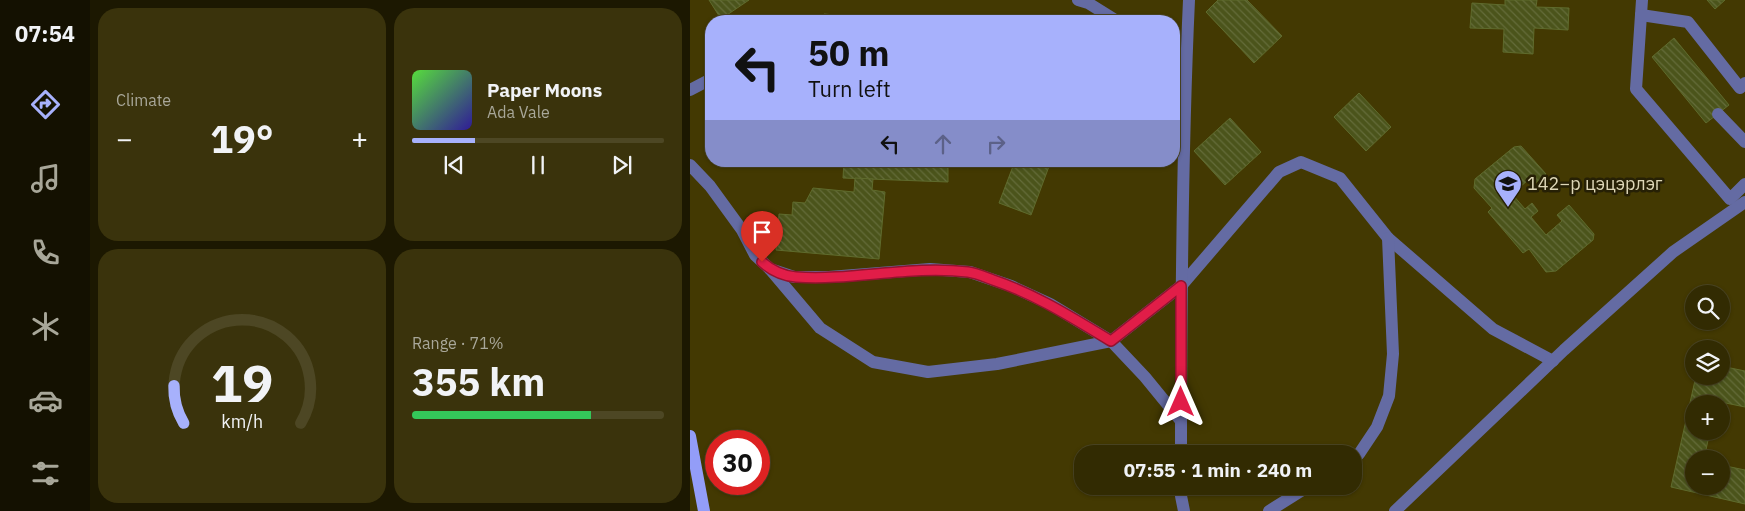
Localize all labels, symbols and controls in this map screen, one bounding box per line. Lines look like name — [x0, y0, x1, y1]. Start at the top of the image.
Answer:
text: 07:54 — [15, 19, 75, 48]
text: 50 m — [808, 30, 890, 76]
icon: left — [725, 35, 790, 100]
text: Turn left — [808, 74, 891, 103]
text: Paper Moons — [487, 78, 602, 102]
icon: directions — [28, 87, 63, 122]
text: Climate — [116, 90, 171, 110]
text: Ada Vale — [487, 102, 550, 122]
text: 19° — [210, 114, 274, 163]
text: − — [116, 120, 133, 157]
text: + — [351, 120, 368, 157]
icon: left — [876, 130, 904, 158]
icon: ahead — [929, 130, 957, 158]
icon: right — [982, 130, 1010, 158]
icon: previous — [440, 151, 468, 179]
icon: pause — [524, 151, 552, 179]
icon: next — [608, 151, 636, 179]
icon: music — [28, 161, 63, 196]
school or university icon: 142−р цэцэрлэг — [1493, 169, 1523, 208]
place label: 142−р цэцэрлэг — [1527, 172, 1663, 195]
pin — [741, 211, 783, 262]
icon: arrive — [748, 218, 776, 246]
icon: phone — [28, 235, 63, 270]
map controls — [1685, 285, 1730, 495]
button: search — [1685, 285, 1730, 330]
icon: climate — [28, 309, 63, 344]
text: Range · 71% — [412, 333, 504, 353]
button: layers — [1685, 340, 1730, 385]
text: 19 — [211, 349, 273, 416]
text: 355 km — [412, 357, 545, 406]
position arrow — [1154, 375, 1206, 427]
icon: car — [28, 383, 63, 418]
button: + — [1685, 395, 1730, 440]
text: km/h — [221, 410, 263, 433]
speed limit sign: 30 — [705, 430, 770, 495]
button: − — [1685, 450, 1730, 495]
icon: filters — [28, 456, 63, 491]
text: 07:55 · 1 min · 240 m — [1124, 458, 1312, 482]

